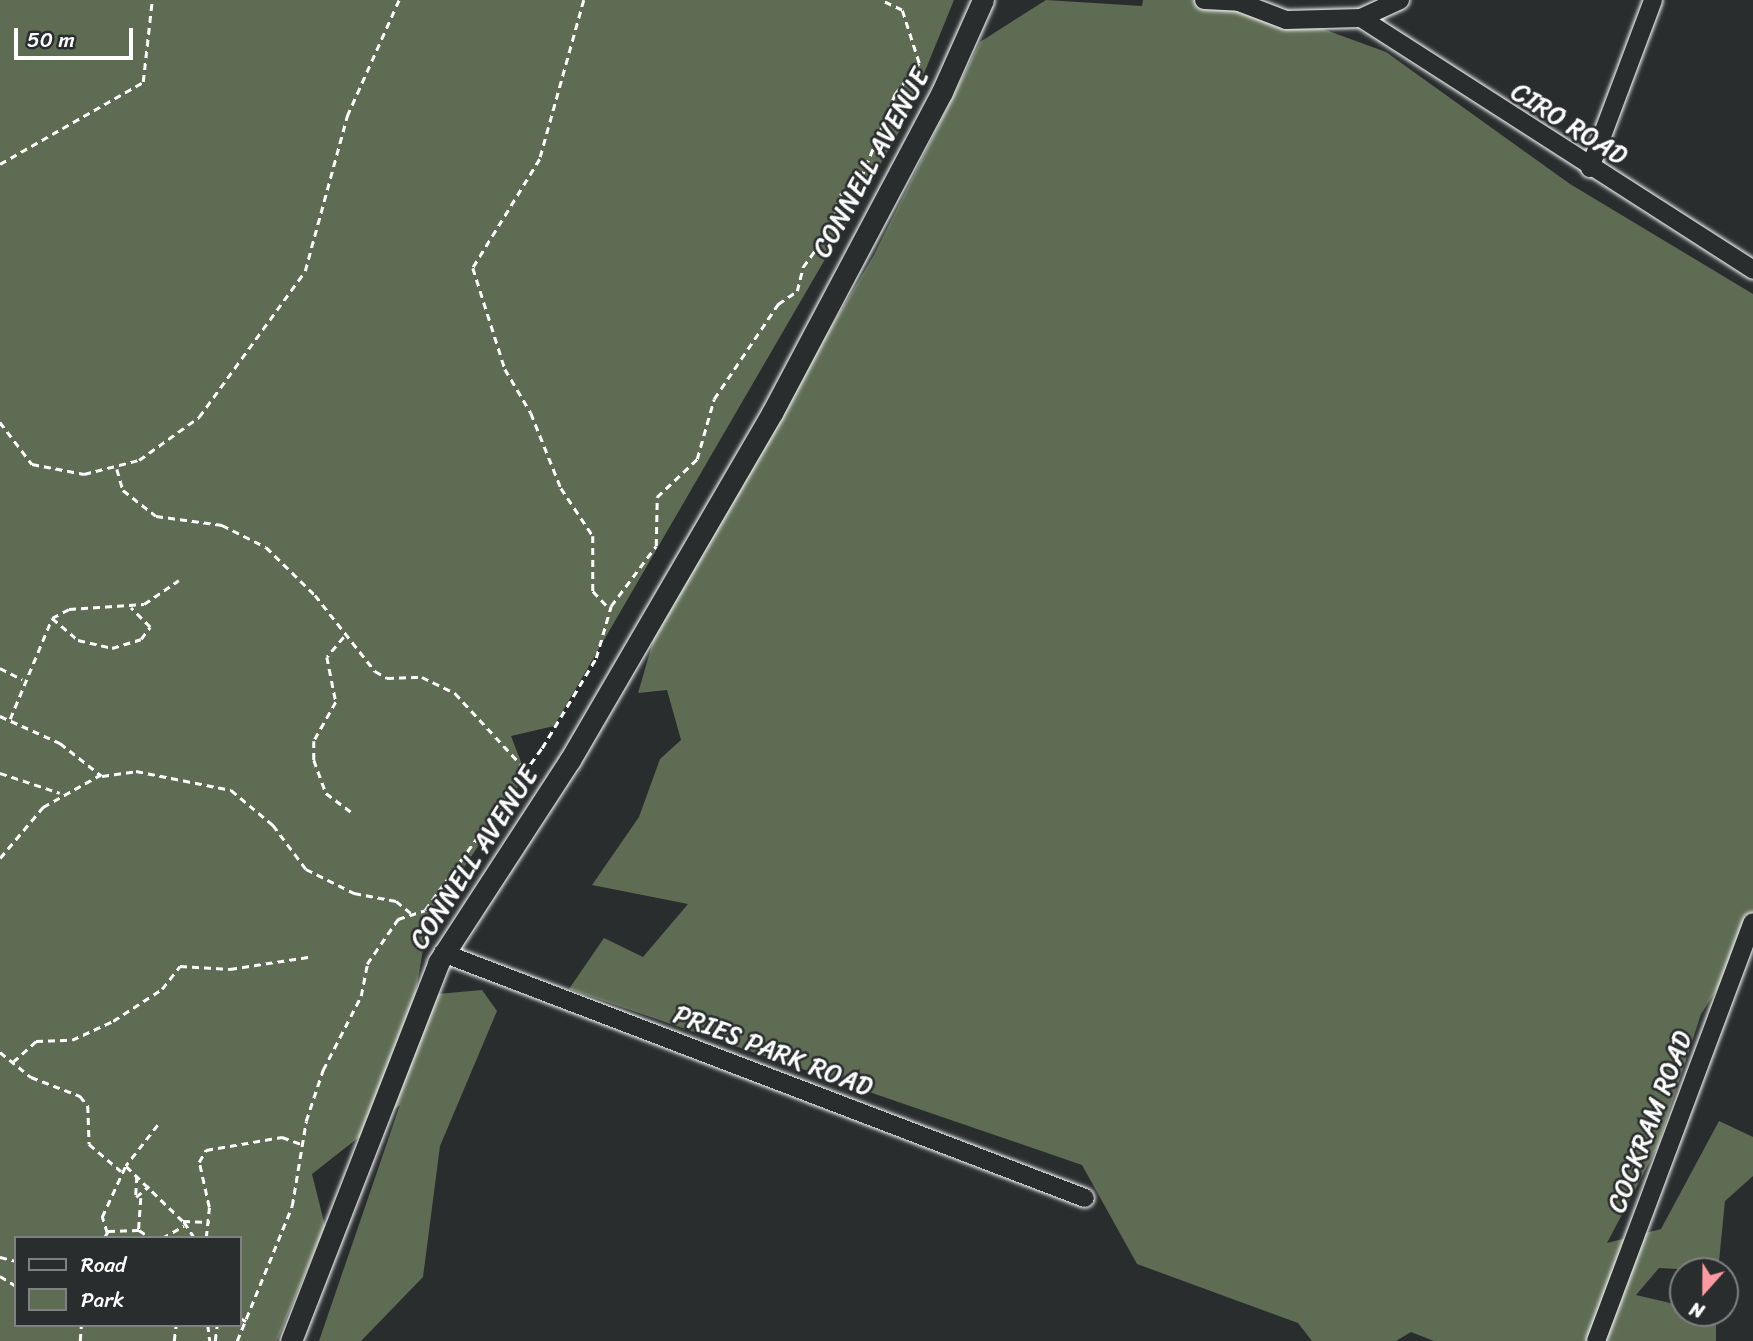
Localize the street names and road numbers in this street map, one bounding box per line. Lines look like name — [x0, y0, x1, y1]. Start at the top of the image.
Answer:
street label: CONNELL AVENUE — [806, 63, 936, 263]
street label: CIRO ROAD — [1505, 76, 1633, 172]
street label: CONNELL AVENUE — [403, 761, 545, 955]
street label: PRIES PARK ROAD — [669, 999, 877, 1103]
street label: COCKRAM ROAD — [1601, 1027, 1699, 1217]

